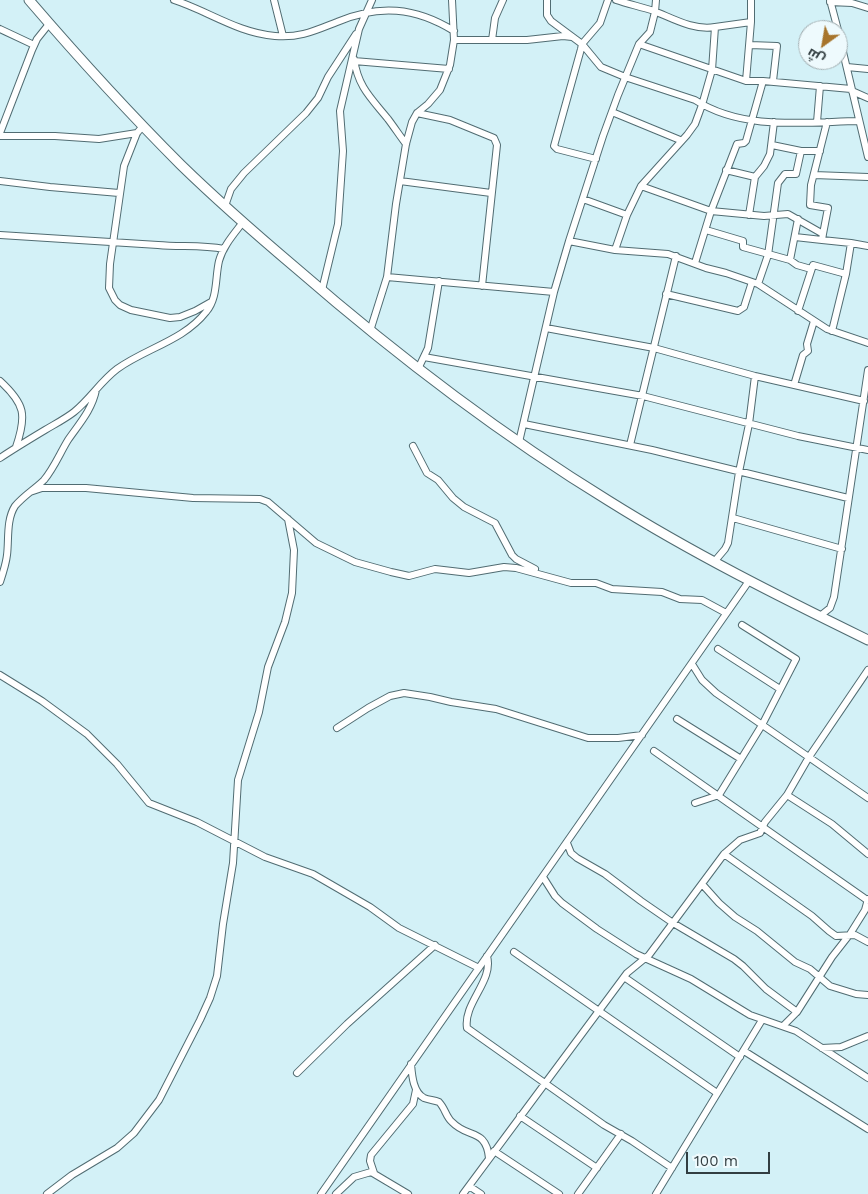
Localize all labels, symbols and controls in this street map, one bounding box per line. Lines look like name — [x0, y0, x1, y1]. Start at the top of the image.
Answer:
north arrow — [798, 20, 848, 70]
text: ش — [804, 45, 827, 68]
scale bar — [688, 1142, 772, 1174]
text: 100 m — [694, 1152, 738, 1170]

